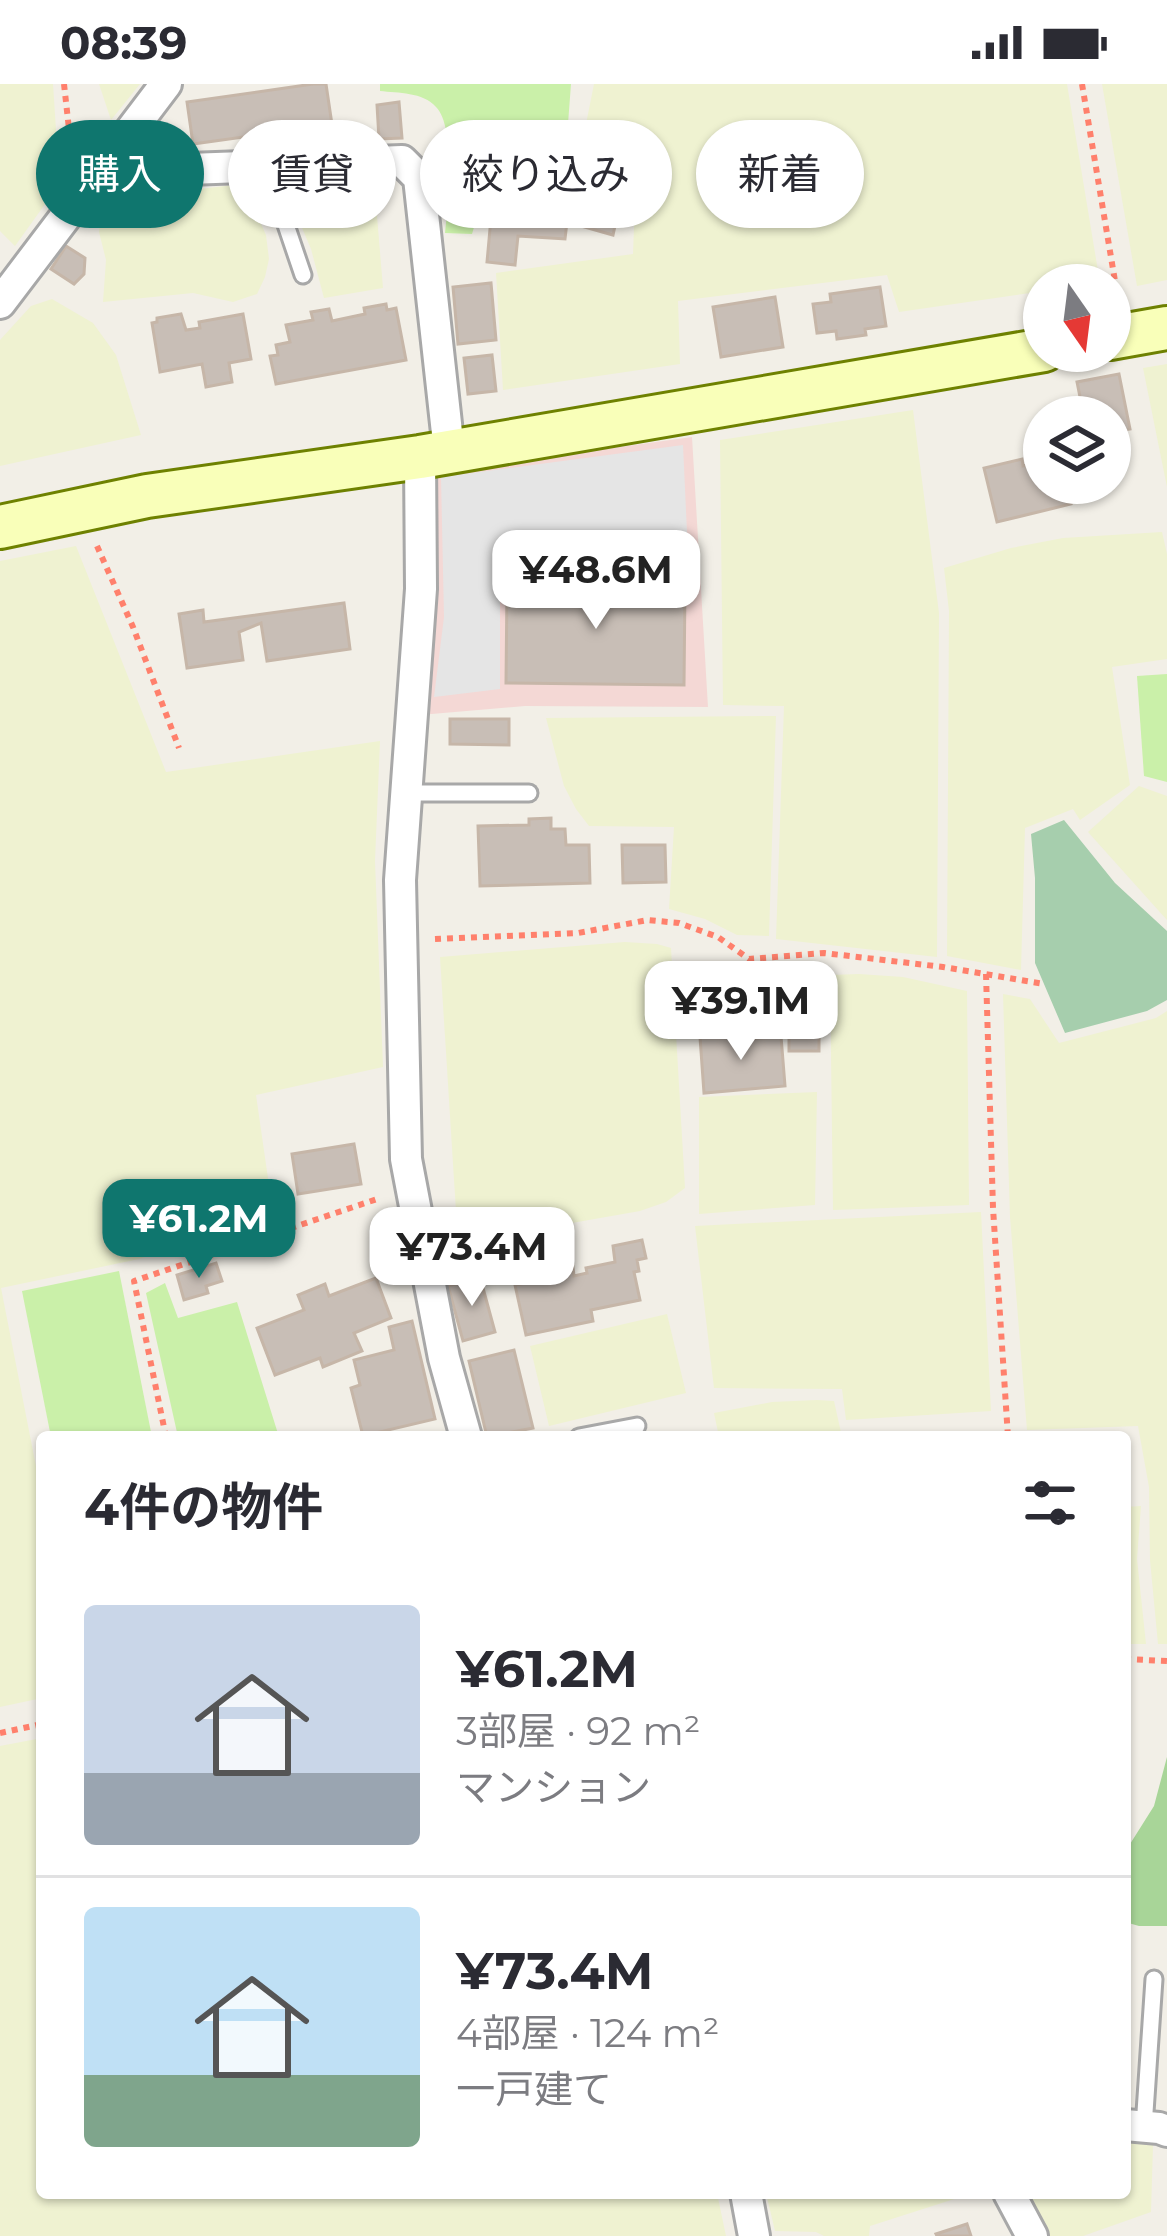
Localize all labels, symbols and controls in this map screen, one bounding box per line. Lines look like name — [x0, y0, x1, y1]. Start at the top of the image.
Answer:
text: 08:39 — [60, 15, 187, 70]
chip: 購入 — [36, 120, 204, 228]
chip: 賃貸 — [228, 120, 396, 228]
chip: 絞り込み — [420, 120, 672, 228]
chip: 新着 — [696, 120, 864, 228]
north arrow — [1023, 264, 1131, 372]
map controls — [1023, 264, 1131, 504]
button: layers — [1023, 396, 1131, 504]
pin: ¥48.6M — [498, 530, 694, 632]
text: ¥48.6M — [519, 545, 673, 593]
pin: ¥39.1M — [643, 961, 839, 1063]
text: ¥39.1M — [672, 976, 810, 1024]
pin: ¥61.2M — [101, 1179, 297, 1281]
text: ¥61.2M — [129, 1194, 269, 1242]
pin: ¥73.4M — [374, 1207, 570, 1309]
text: ¥73.4M — [397, 1222, 547, 1270]
icon: filters — [1017, 1470, 1083, 1536]
text: 4件の物件 — [84, 1476, 323, 1538]
text: ¥61.2M — [456, 1638, 638, 1700]
icon: home — [180, 1653, 324, 1797]
text: 3部屋 · 92 m² — [456, 1707, 701, 1755]
text: マンション — [456, 1763, 651, 1811]
text: ¥73.4M — [456, 1940, 653, 2002]
icon: home — [180, 1955, 324, 2099]
text: 4部屋 · 124 m² — [456, 2009, 720, 2057]
text: 一戸建て — [456, 2065, 612, 2113]

